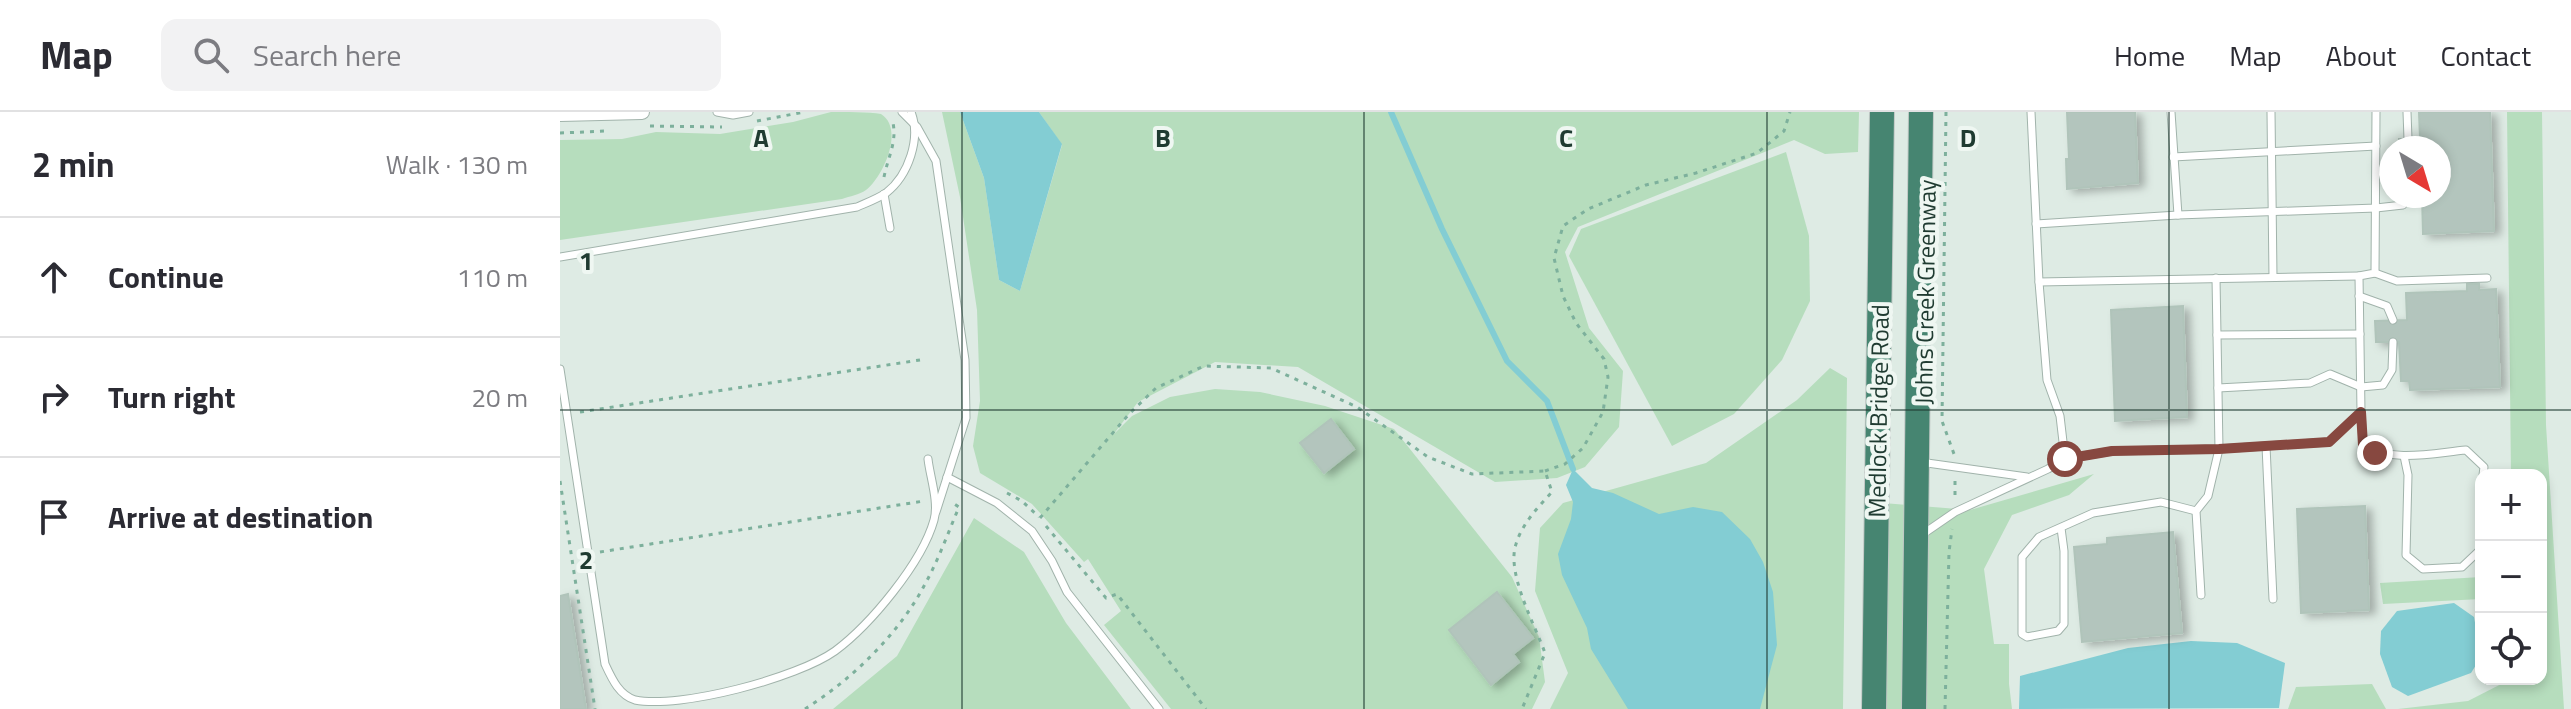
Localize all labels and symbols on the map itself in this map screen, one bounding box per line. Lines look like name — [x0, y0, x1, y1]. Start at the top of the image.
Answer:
text: A — [753, 118, 769, 157]
text: B — [1155, 118, 1171, 157]
text: C — [1559, 118, 1573, 157]
text: D — [1960, 118, 1976, 157]
north arrow — [2379, 136, 2451, 208]
street label: Johns Creek Greenway — [1905, 179, 1945, 405]
text: 1 — [579, 241, 593, 280]
street label: Medlock Bridge Road — [1858, 304, 1898, 518]
route end — [2357, 435, 2393, 471]
route start — [2047, 441, 2083, 477]
text: 2 — [579, 540, 593, 579]

